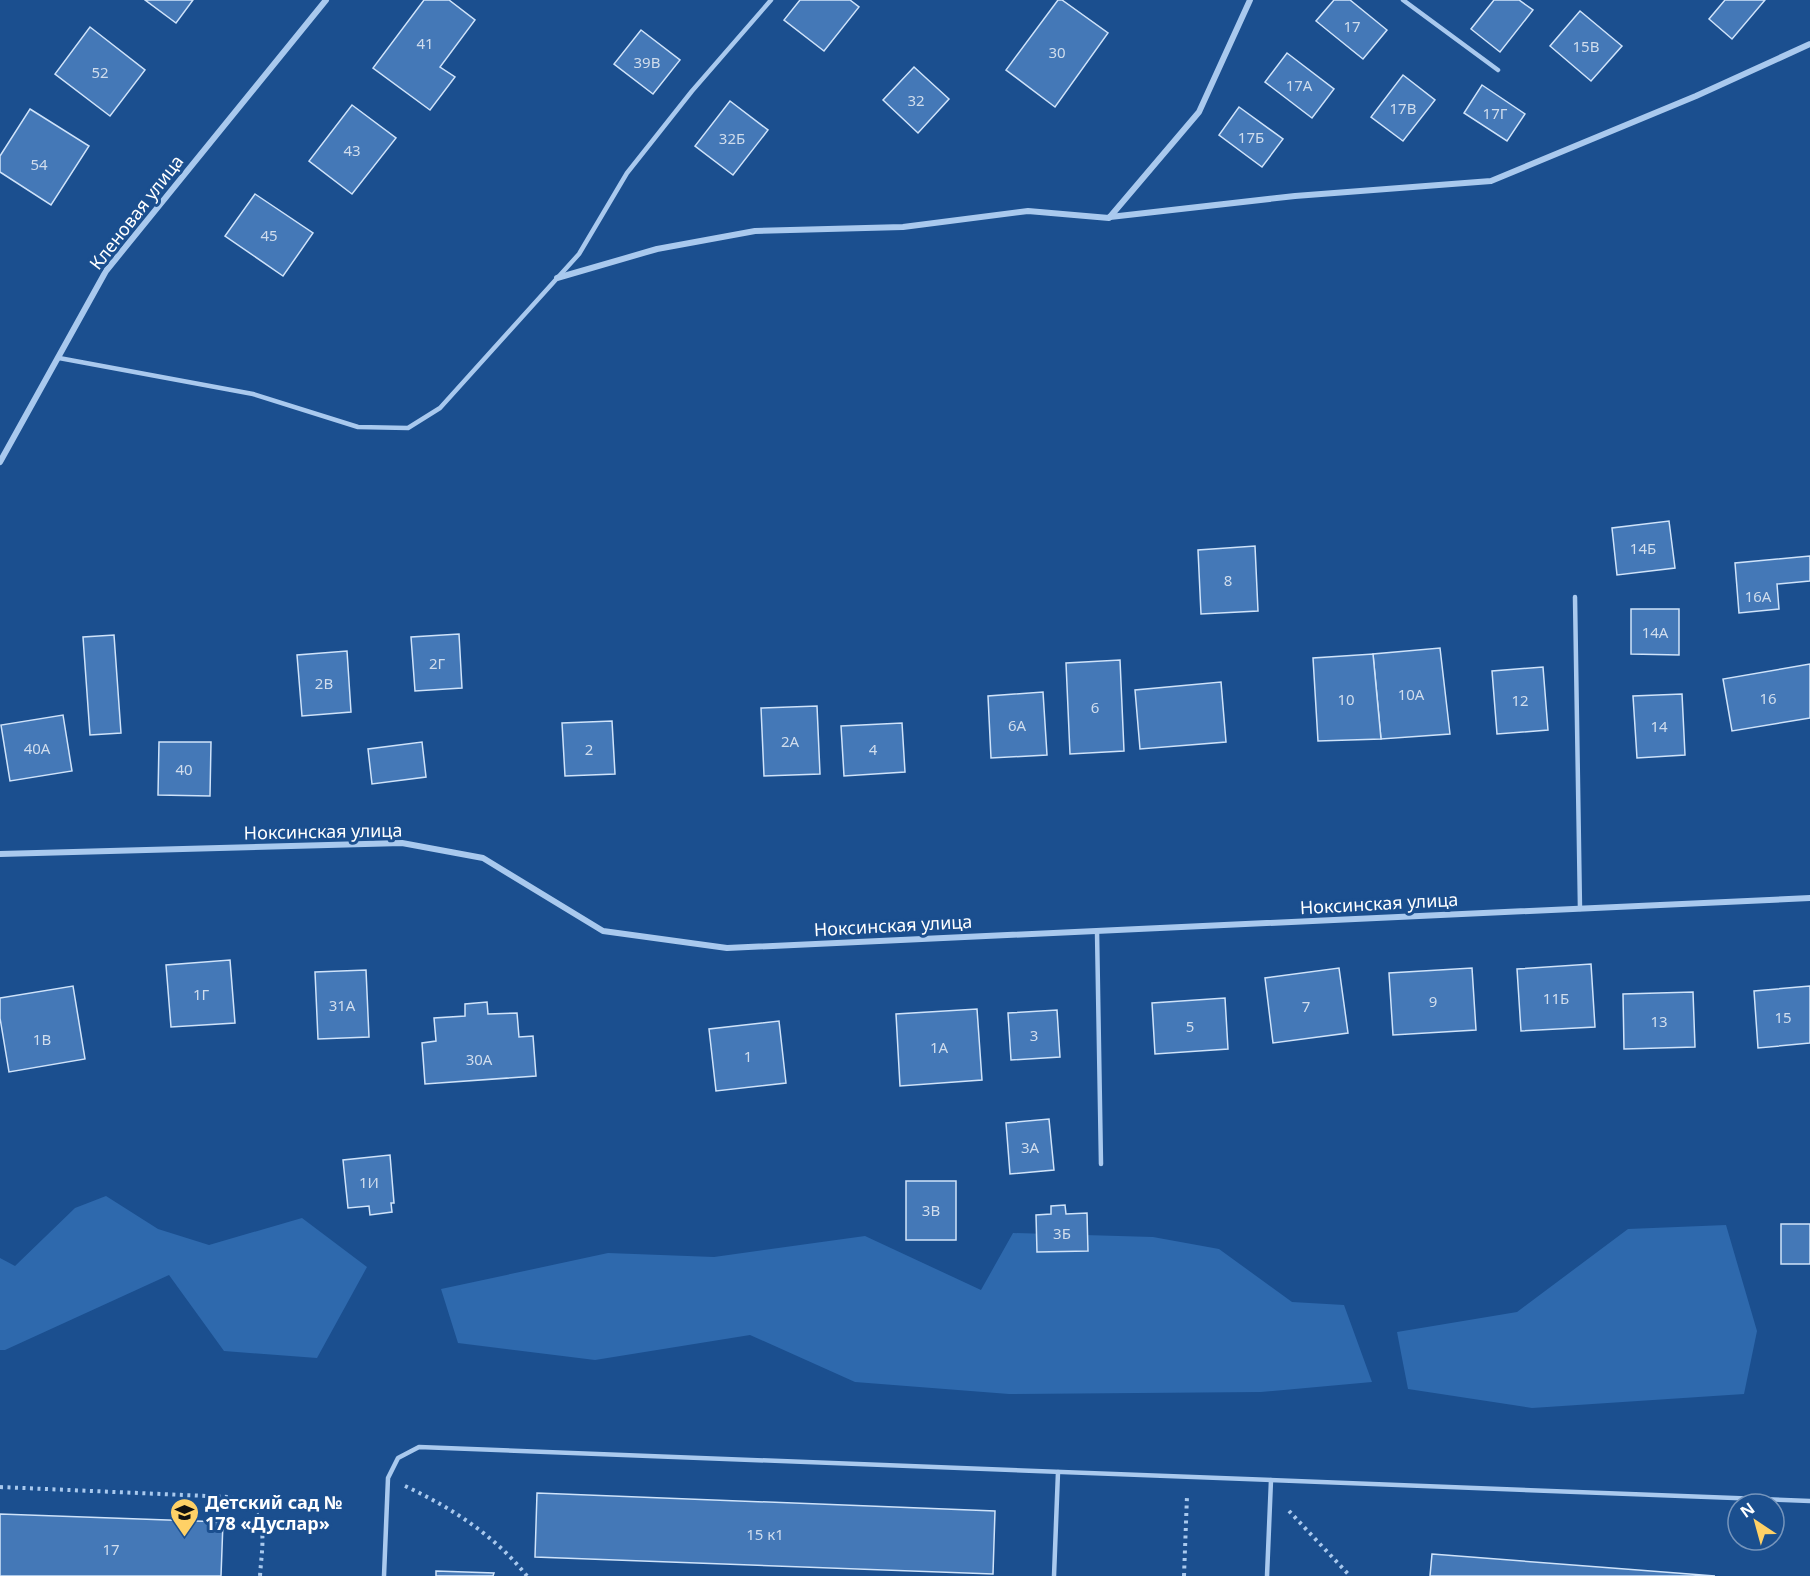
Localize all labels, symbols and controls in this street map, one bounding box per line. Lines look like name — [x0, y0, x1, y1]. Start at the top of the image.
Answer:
house number: 17 — [1343, 16, 1361, 36]
house number: 41 — [416, 33, 434, 53]
house number: 15В — [1573, 36, 1599, 56]
house number: 30 — [1048, 42, 1066, 62]
house number: 39В — [634, 52, 660, 72]
house number: 52 — [91, 62, 109, 82]
house number: 17А — [1286, 75, 1313, 95]
house number: 32 — [907, 90, 925, 110]
house number: 17В — [1390, 98, 1416, 118]
house number: 17Г — [1483, 103, 1508, 123]
house number: 17Б — [1238, 127, 1264, 147]
house number: 32Б — [719, 128, 745, 148]
house number: 43 — [343, 140, 361, 160]
street label: Кленовая улица — [84, 150, 188, 274]
house number: 54 — [30, 154, 48, 174]
house number: 45 — [260, 225, 278, 245]
house number: 14Б — [1630, 538, 1656, 558]
house number: 8 — [1224, 570, 1232, 590]
house number: 16А — [1745, 586, 1772, 606]
house number: 14А — [1642, 622, 1669, 642]
house number: 2Г — [429, 653, 445, 673]
house number: 2В — [315, 673, 333, 693]
house number: 10А — [1398, 684, 1425, 704]
house number: 16 — [1759, 688, 1777, 708]
house number: 10 — [1337, 689, 1355, 709]
house number: 12 — [1511, 690, 1529, 710]
house number: 6 — [1091, 697, 1099, 717]
house number: 6А — [1008, 715, 1027, 735]
house number: 14 — [1650, 716, 1668, 736]
house number: 2А — [781, 731, 800, 751]
house number: 40А — [24, 738, 51, 758]
house number: 2 — [585, 739, 593, 759]
house number: 4 — [869, 739, 878, 759]
house number: 40 — [175, 759, 193, 779]
street label: Ноксинская улица — [244, 818, 402, 844]
street label: Ноксинская улица — [1299, 887, 1459, 919]
street label: Ноксинская улица — [813, 909, 973, 941]
house number: 1Г — [193, 984, 209, 1004]
house number: 11Б — [1543, 988, 1569, 1008]
house number: 9 — [1429, 991, 1437, 1011]
house number: 31А — [329, 995, 356, 1015]
house number: 7 — [1302, 996, 1310, 1016]
house number: 15 — [1774, 1007, 1792, 1027]
house number: 13 — [1650, 1011, 1668, 1031]
house number: 5 — [1186, 1016, 1194, 1036]
house number: 3 — [1030, 1025, 1038, 1045]
house number: 1В — [33, 1029, 51, 1049]
house number: 1А — [930, 1037, 949, 1057]
house number: 1 — [744, 1046, 752, 1066]
house number: 30А — [466, 1049, 493, 1069]
house number: 3А — [1021, 1137, 1040, 1157]
house number: 1И — [359, 1172, 379, 1192]
house number: 3В — [922, 1200, 940, 1220]
house number: 3Б — [1053, 1223, 1071, 1243]
place label: Детский сад № 178 «Дуслар» — [205, 1490, 342, 1535]
north arrow — [1726, 1492, 1786, 1552]
school or university icon: Детский сад № 178 «Дуслар» — [168, 1496, 200, 1538]
text: N — [1735, 1497, 1759, 1523]
house number: 15 к1 — [746, 1524, 784, 1544]
house number: 17 — [102, 1539, 120, 1559]

